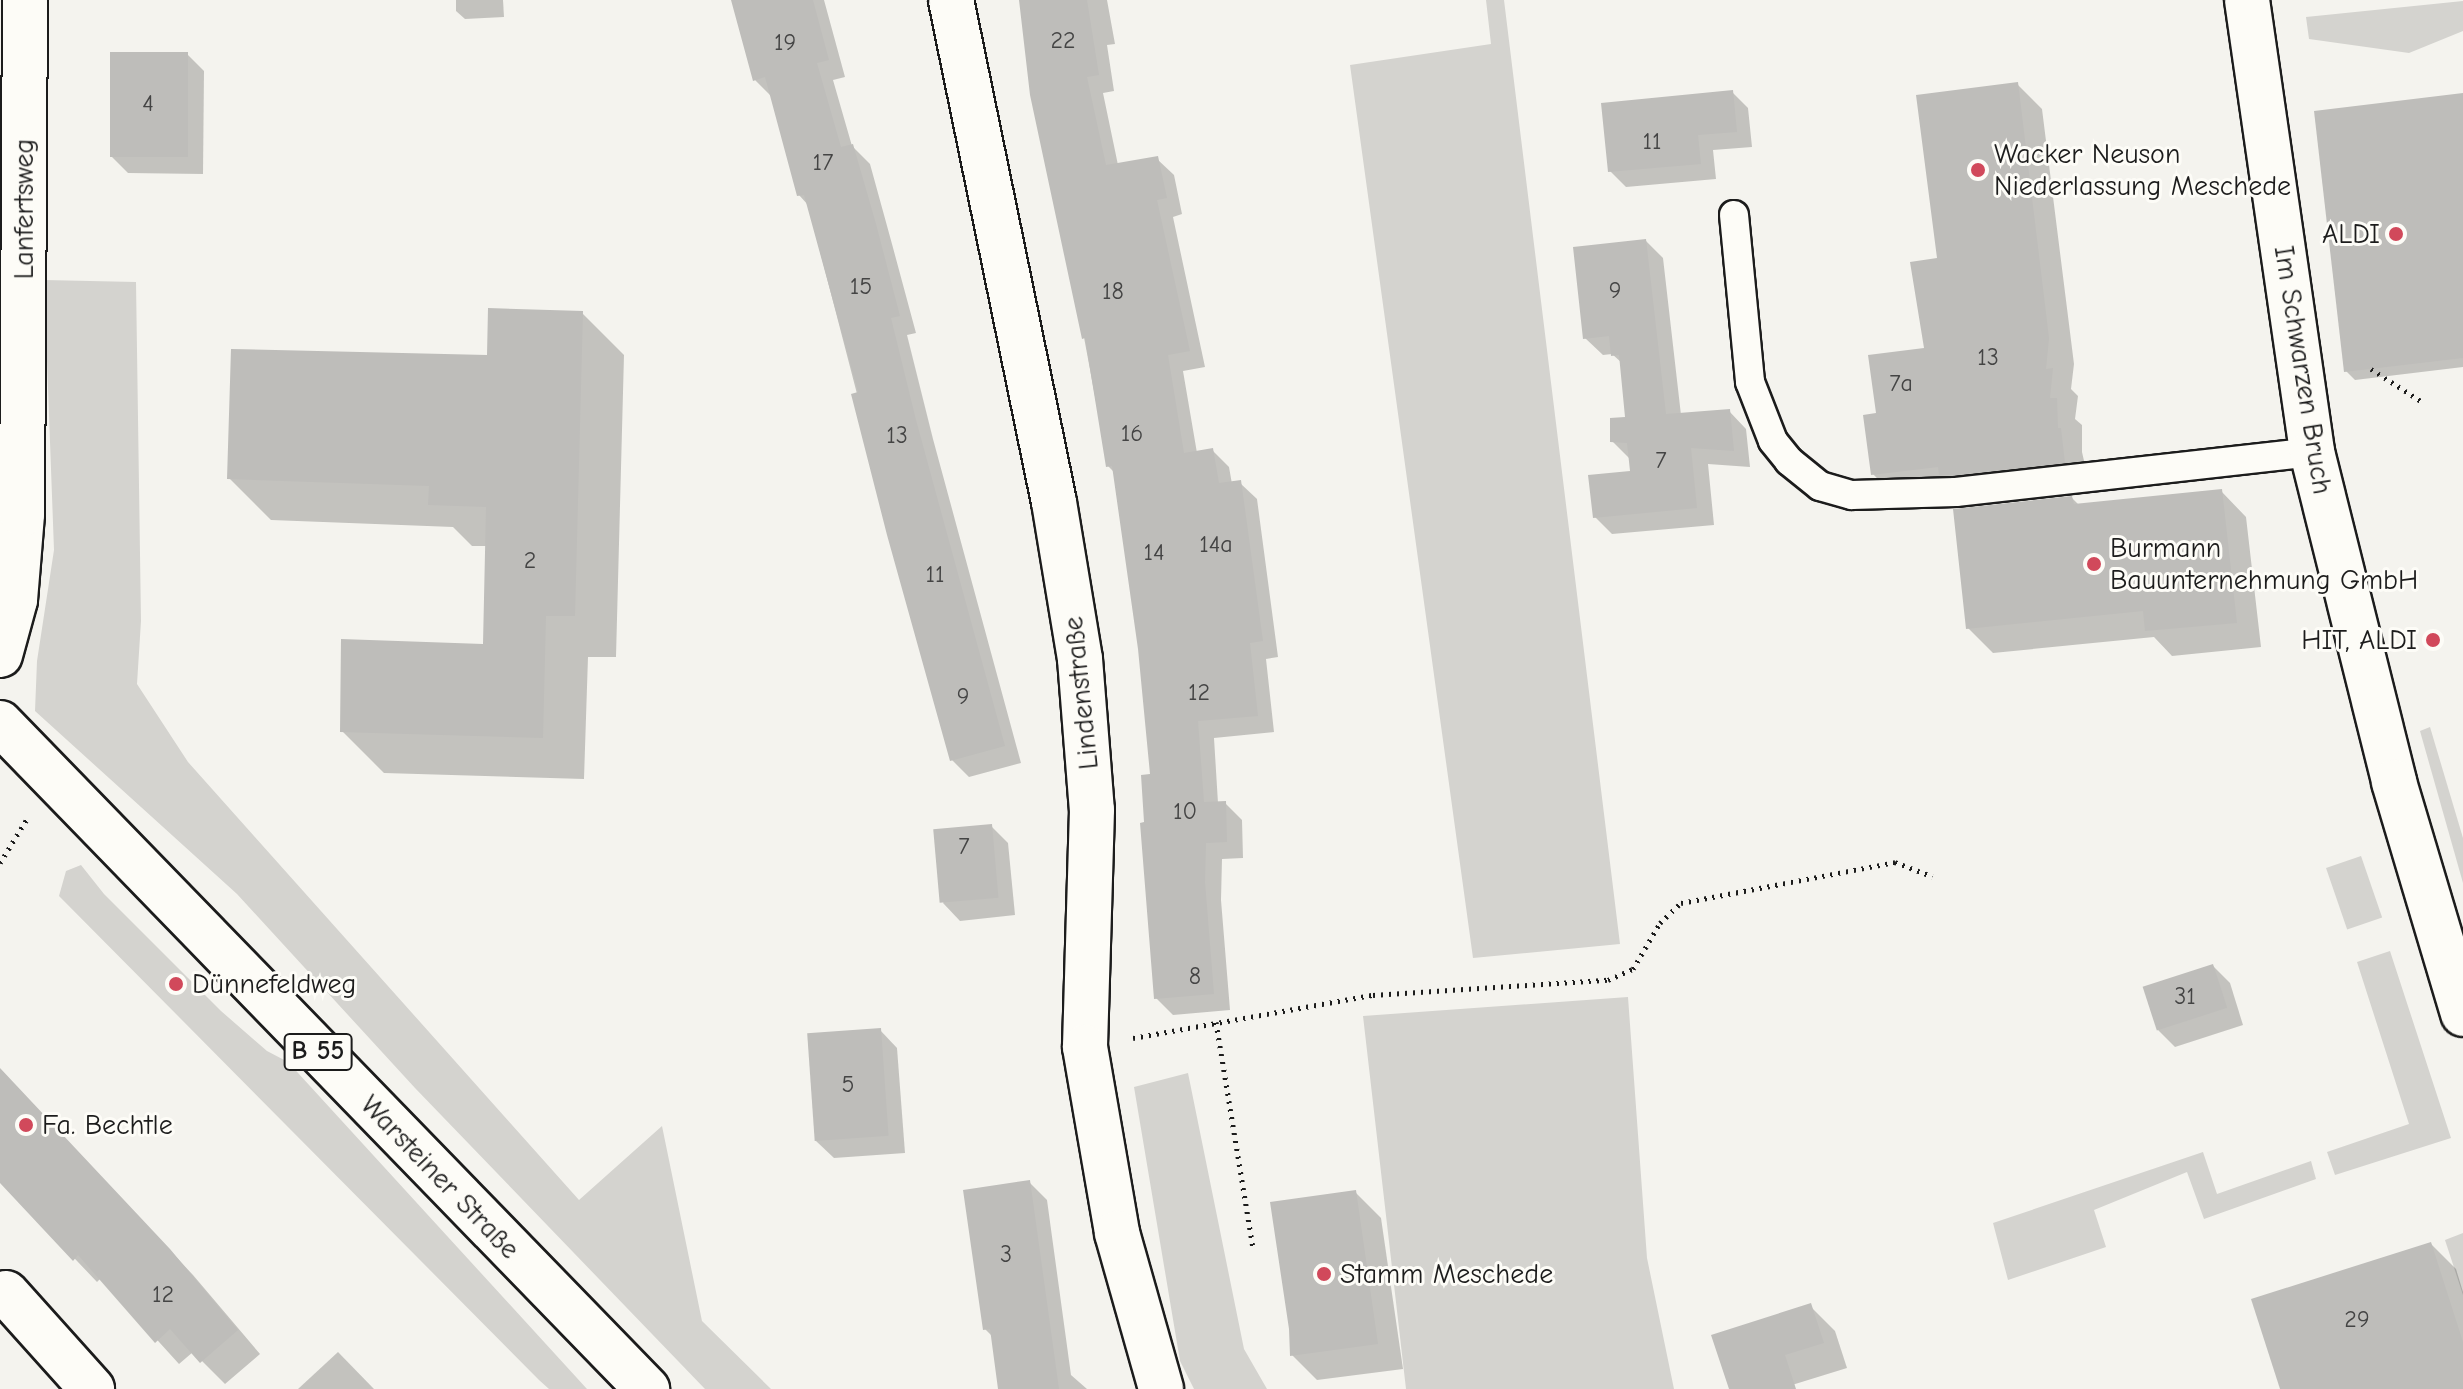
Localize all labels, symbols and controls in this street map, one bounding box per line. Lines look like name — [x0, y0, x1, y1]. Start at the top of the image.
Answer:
house number: 22 — [1050, 27, 1076, 55]
house number: 19 — [774, 29, 796, 57]
house number: 4 — [142, 90, 154, 118]
house number: 11 — [1642, 128, 1662, 156]
place label: Wacker Neuson Niederlassung Meschede — [1994, 137, 2291, 203]
street label: Lanfertsweg — [7, 139, 41, 279]
house number: 17 — [813, 149, 833, 177]
marker: Wacker Neuson Niederlassung Meschede — [1969, 161, 1987, 179]
place label: ALDI — [2322, 217, 2380, 251]
marker: ALDI — [2387, 225, 2405, 243]
street label: Im Schwarzen Bruch — [2267, 243, 2339, 497]
house number: 15 — [850, 273, 872, 301]
house number: 9 — [1609, 277, 1621, 305]
house number: 18 — [1102, 278, 1124, 306]
house number: 13 — [1977, 344, 1999, 372]
house number: 7a — [1889, 370, 1913, 398]
house number: 16 — [1121, 420, 1143, 448]
house number: 13 — [886, 422, 908, 450]
house number: 7 — [1655, 447, 1667, 475]
house number: 14a — [1199, 531, 1233, 559]
place label: Burmann Bauunternehmung GmbH — [2110, 531, 2418, 597]
house number: 14 — [1143, 539, 1165, 567]
house number: 2 — [524, 547, 536, 575]
marker: Burmann Bauunternehmung GmbH — [2085, 555, 2103, 573]
house number: 11 — [925, 561, 945, 589]
street label: Lindenstraße — [1056, 615, 1106, 771]
place label: HIT, ALDI — [2301, 623, 2417, 657]
marker: HIT, ALDI — [2424, 631, 2442, 649]
house number: 12 — [1188, 679, 1210, 707]
house number: 9 — [957, 683, 969, 711]
house number: 10 — [1173, 798, 1197, 826]
house number: 7 — [958, 833, 970, 861]
house number: 8 — [1189, 963, 1201, 991]
place label: Dünnefeldweg — [192, 967, 356, 1001]
marker: Dünnefeldweg — [167, 975, 185, 993]
house number: 31 — [2174, 983, 2196, 1011]
road number: B 55 — [282, 1030, 354, 1074]
house number: 5 — [841, 1071, 855, 1099]
street label: Warsteiner Straße — [353, 1088, 527, 1266]
place label: Fa. Bechtle — [42, 1108, 173, 1142]
marker: Fa. Bechtle — [17, 1116, 35, 1134]
house number: 3 — [1000, 1241, 1012, 1269]
place label: Stamm Meschede — [1340, 1257, 1553, 1291]
marker: Stamm Meschede — [1315, 1265, 1333, 1283]
house number: 12 — [152, 1281, 174, 1309]
house number: 29 — [2344, 1306, 2370, 1334]

